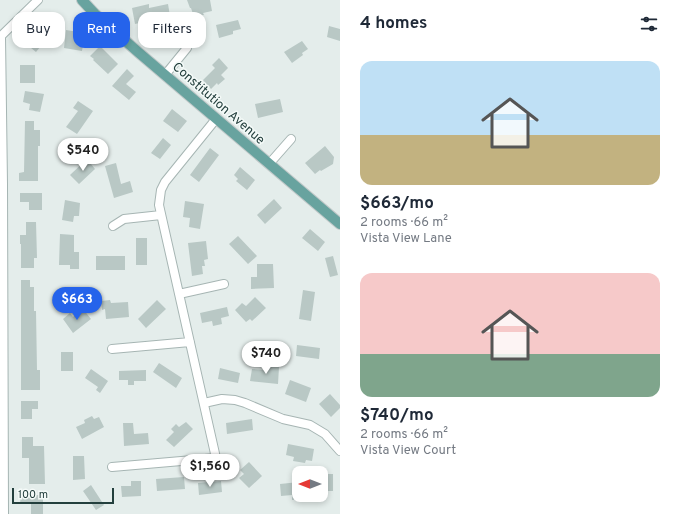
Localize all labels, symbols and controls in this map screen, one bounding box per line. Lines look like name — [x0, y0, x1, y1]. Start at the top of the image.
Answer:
chip: Buy — [12, 12, 65, 48]
chip: Rent — [73, 12, 130, 48]
chip: Filters — [138, 12, 206, 48]
text: 4 homes — [360, 13, 427, 35]
icon: filters — [638, 13, 660, 35]
street label: Constitution Avenue — [168, 59, 268, 149]
icon: home — [474, 87, 546, 159]
pin: $540 — [59, 138, 107, 172]
text: $540 — [67, 143, 99, 159]
text: $663/mo — [360, 193, 434, 215]
text: 2 rooms · 66 m² — [360, 215, 448, 231]
text: Vista View Lane — [360, 231, 452, 247]
pin: $663 — [53, 287, 101, 321]
text: $663 — [61, 292, 93, 308]
icon: home — [474, 299, 546, 371]
pin: $740 — [242, 341, 290, 375]
text: $740 — [251, 346, 281, 362]
text: $740/mo — [360, 405, 434, 427]
text: 2 rooms · 66 m² — [360, 427, 448, 443]
text: Vista View Court — [360, 443, 456, 459]
pin: $1,560 — [177, 454, 243, 488]
text: $1,560 — [190, 459, 230, 475]
north arrow — [292, 466, 328, 502]
map controls — [292, 466, 328, 502]
scale bar — [12, 486, 114, 505]
text: 100 m — [18, 488, 48, 502]

